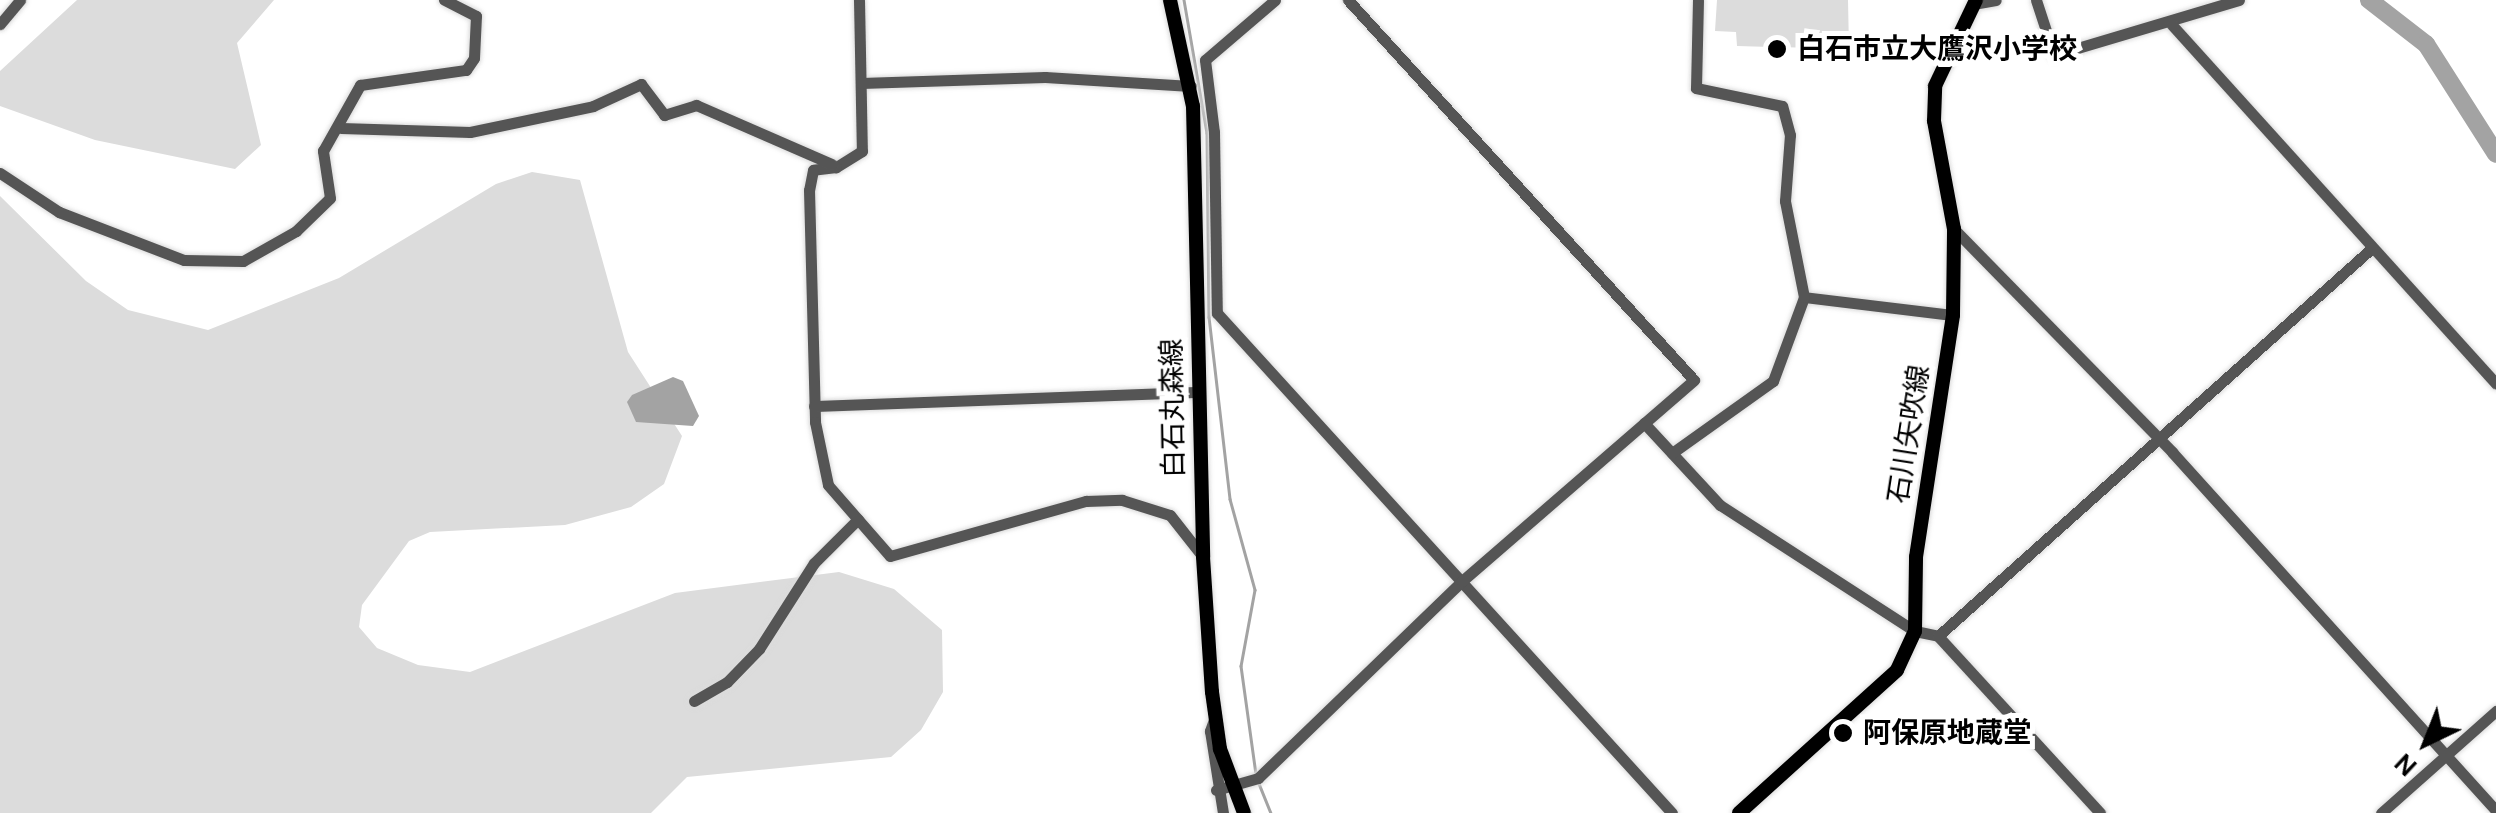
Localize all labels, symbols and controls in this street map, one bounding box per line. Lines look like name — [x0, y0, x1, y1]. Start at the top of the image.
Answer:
place label: 白石市立大鷹沢小学校 — [1797, 32, 2077, 66]
marker: 白石市立大鷹沢小学校 — [1766, 38, 1788, 60]
street label: 白石丸森線 — [1155, 338, 1191, 478]
street label: 石川矢吹線 — [1881, 362, 1937, 506]
north arrow — [2376, 693, 2476, 793]
place label: 阿保原地蔵堂 — [1863, 716, 2031, 750]
marker: 阿保原地蔵堂 — [1832, 722, 1854, 744]
text: N — [2387, 746, 2424, 784]

